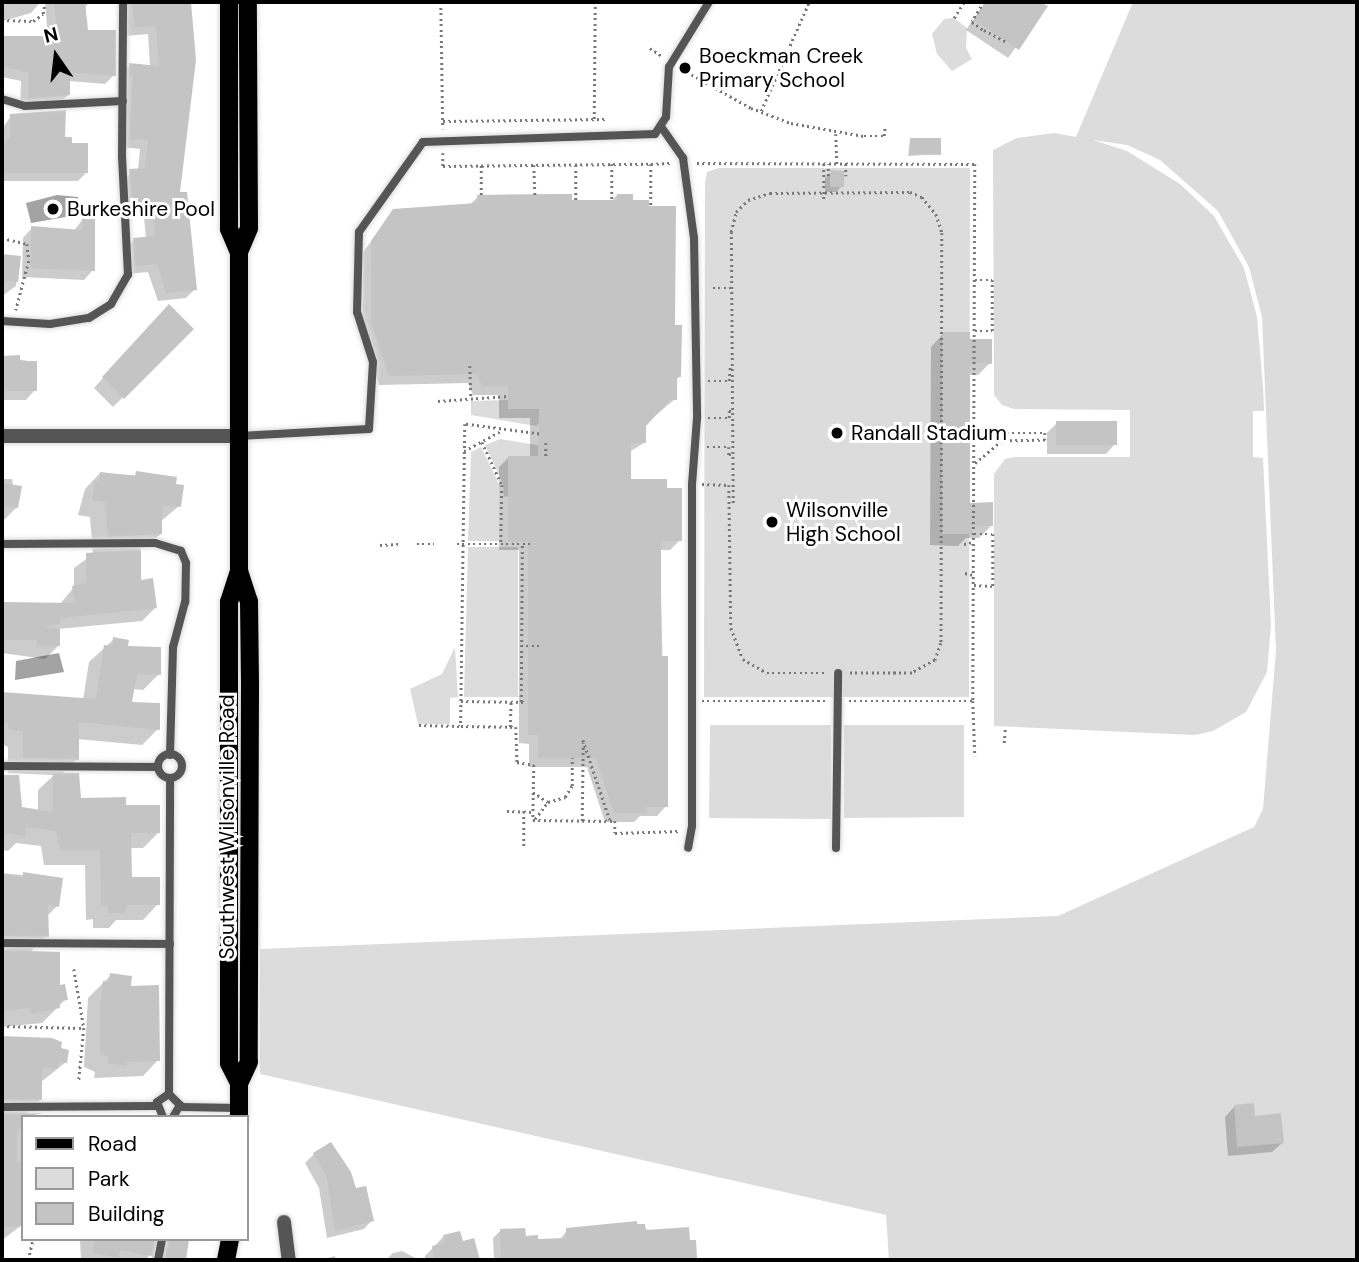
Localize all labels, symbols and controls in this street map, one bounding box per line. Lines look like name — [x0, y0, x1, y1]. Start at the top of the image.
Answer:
north arrow — [21, 21, 91, 91]
text: N — [41, 21, 61, 49]
place label: Boeckman Creek Primary School — [699, 43, 863, 93]
marker: Boeckman Creek Primary School — [677, 60, 693, 76]
place label: Burkeshire Pool — [67, 196, 215, 222]
marker: Burkeshire Pool — [45, 201, 61, 217]
place label: Randall Stadium — [851, 420, 1007, 446]
marker: Randall Stadium — [829, 425, 845, 441]
place label: Wilsonville High School — [786, 497, 901, 547]
marker: Wilsonville High School — [764, 514, 780, 530]
street label: Southwest Wilsonville Road — [214, 694, 240, 960]
legend — [21, 1115, 248, 1241]
text: Road — [88, 1130, 137, 1158]
text: Park — [88, 1165, 129, 1193]
text: Building — [88, 1200, 164, 1228]

